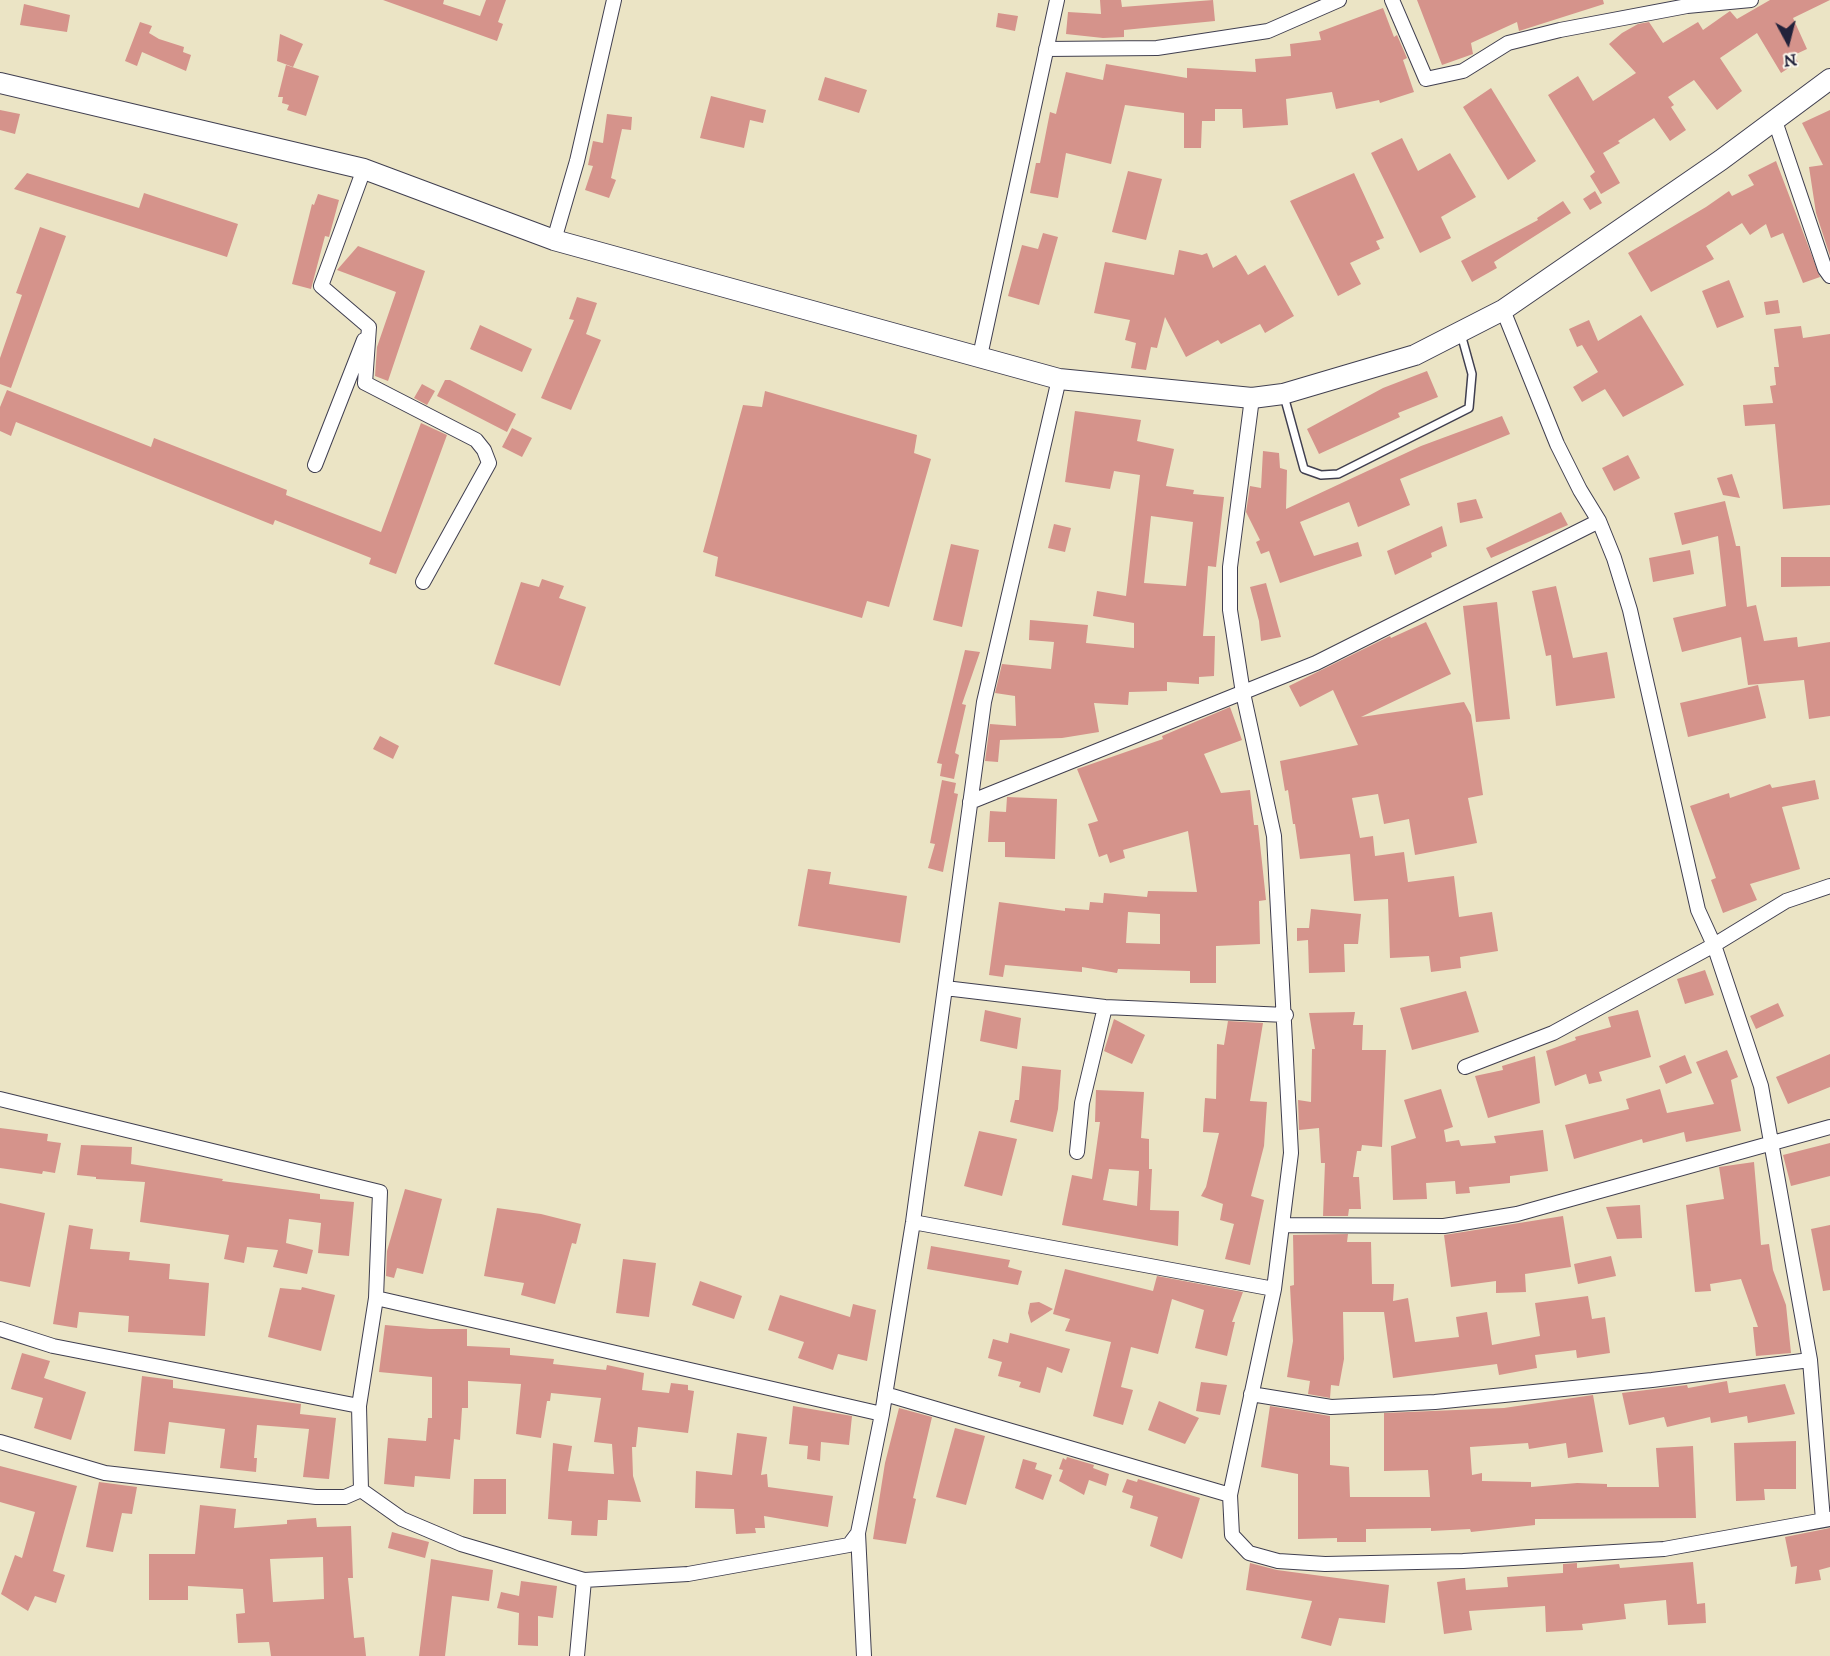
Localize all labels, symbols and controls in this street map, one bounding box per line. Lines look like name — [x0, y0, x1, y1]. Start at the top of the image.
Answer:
north arrow — [1758, 12, 1818, 72]
text: N — [1782, 49, 1798, 71]

